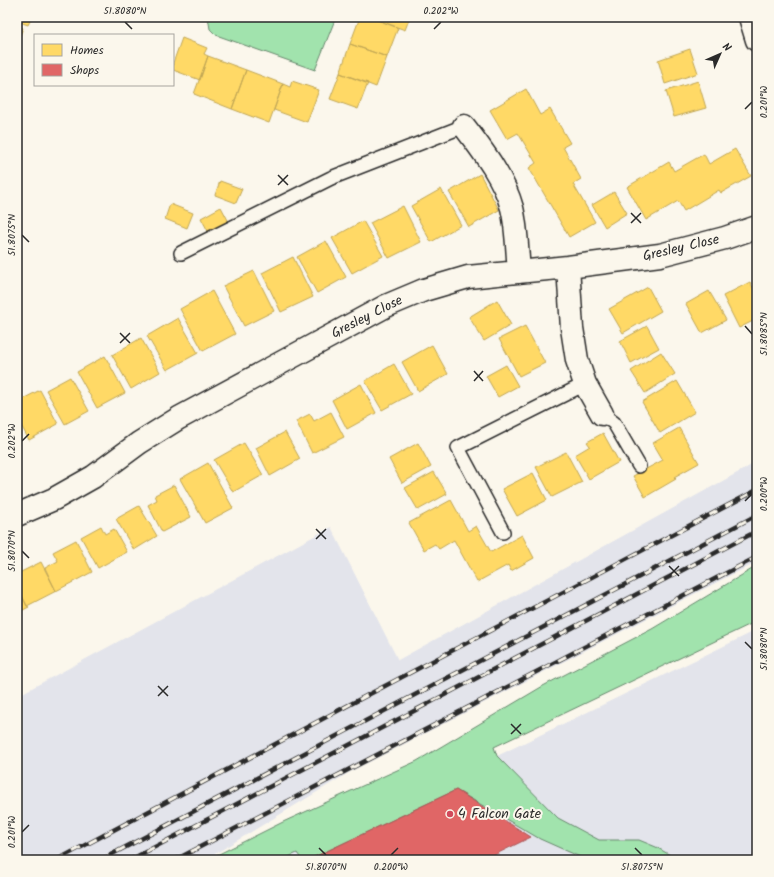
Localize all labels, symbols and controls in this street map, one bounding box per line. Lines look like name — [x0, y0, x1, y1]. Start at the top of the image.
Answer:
text: 51.8080°N — [103, 3, 147, 19]
text: 0.202°W — [423, 3, 459, 19]
legend — [34, 34, 174, 86]
north arrow — [700, 34, 740, 74]
text: N — [718, 39, 735, 56]
text: Homes — [70, 41, 104, 60]
text: Shops — [70, 61, 99, 80]
text: 0.201°W — [756, 86, 772, 118]
text: 51.8075°N — [4, 214, 20, 256]
street label: Gresley Close — [641, 228, 722, 267]
street label: Gresley Close — [327, 289, 407, 344]
text: 51.8085°N — [756, 312, 772, 356]
text: 0.202°W — [4, 423, 20, 459]
text: 0.200°W — [756, 477, 772, 511]
text: 51.8070°N — [4, 530, 20, 572]
text: 51.8080°N — [756, 627, 772, 671]
place label: 4 Falcon Gate — [458, 803, 542, 825]
marker: 4 Falcon Gate — [445, 809, 455, 819]
text: 0.201°W — [4, 816, 20, 848]
text: 51.8070°N — [305, 859, 347, 875]
text: 0.200°W — [374, 859, 408, 875]
text: 51.8075°N — [621, 859, 663, 875]

